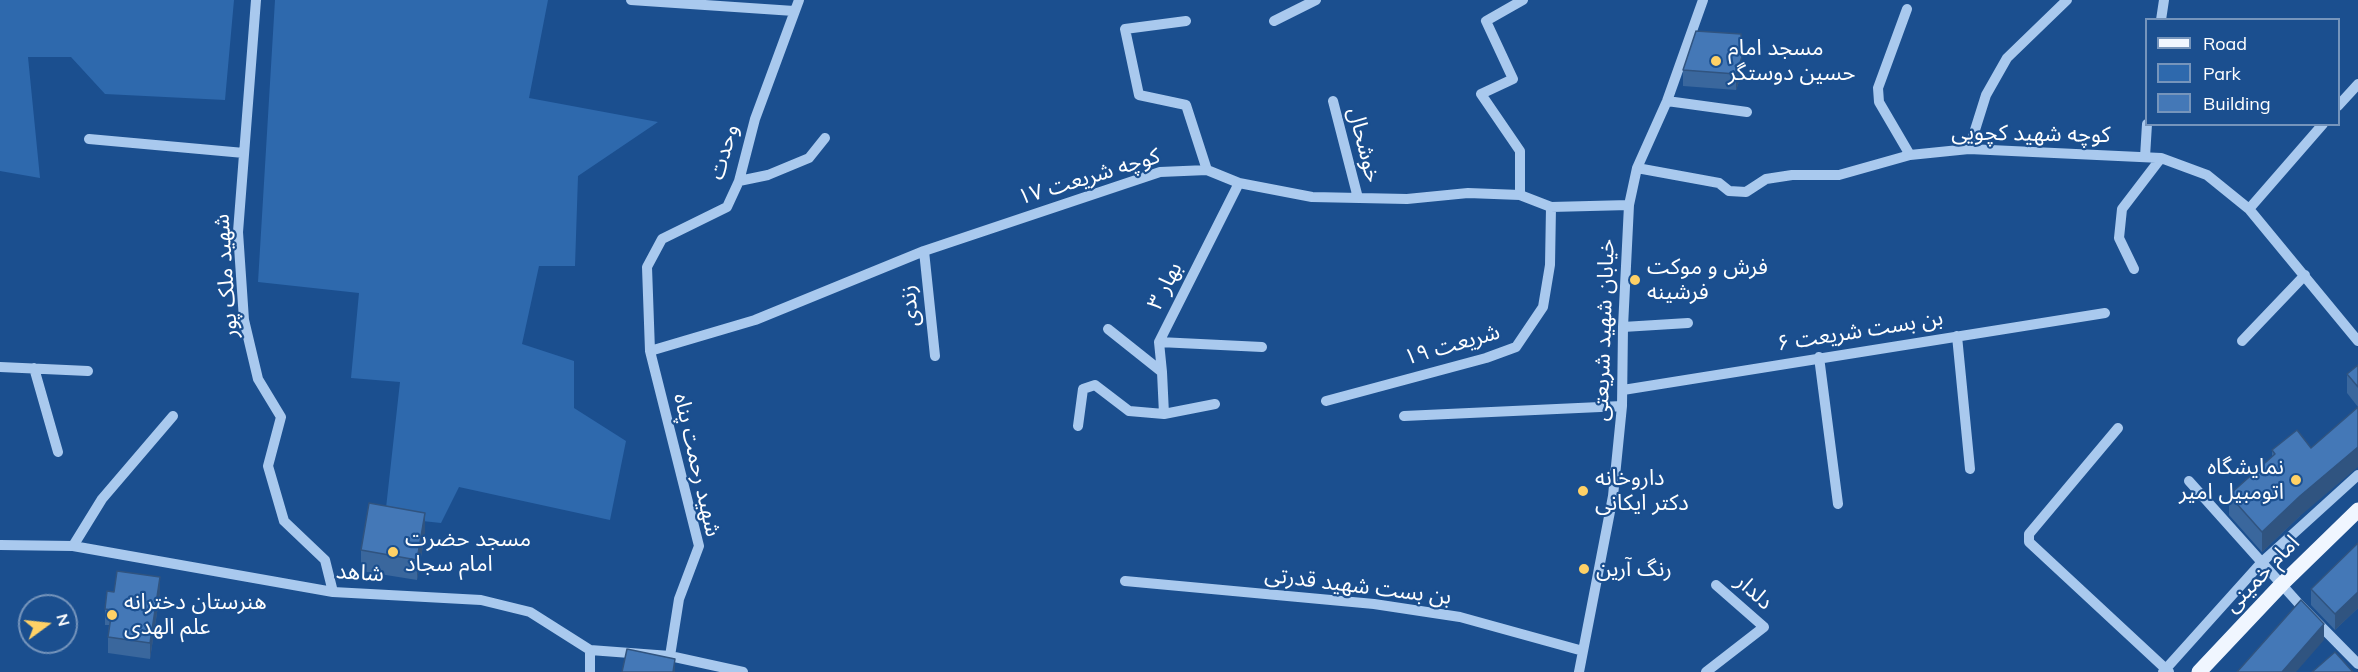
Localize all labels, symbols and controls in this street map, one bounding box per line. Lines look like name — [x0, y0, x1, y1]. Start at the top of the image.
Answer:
legend — [2145, 18, 2340, 126]
text: Road — [2203, 32, 2247, 55]
place label: مسجد امام حسین دوستگر — [1728, 35, 1855, 86]
marker: مسجد امام حسین دوستگر — [1709, 54, 1723, 68]
text: Park — [2203, 62, 2241, 85]
text: Building — [2203, 92, 2271, 115]
street label: خوشحال — [1342, 105, 1386, 185]
street label: کوچه شهید کچویی — [1951, 119, 2111, 149]
street label: وحدت — [704, 121, 744, 183]
street label: کوچه شریعت ۱۷ — [1015, 143, 1163, 211]
street label: شهید ملک پور — [208, 213, 244, 339]
street label: خیابان شهید شریعتی — [1588, 238, 1620, 422]
place label: فرش و موکت فرشینه — [1647, 254, 1768, 306]
street label: بهار ۳ — [1142, 258, 1188, 314]
marker: فرش و موکت فرشینه — [1628, 273, 1642, 287]
street label: زندی — [895, 284, 925, 328]
street label: بن بست شریعت ۶ — [1775, 305, 1945, 357]
street label: شریعت ۱۹ — [1401, 319, 1503, 371]
street label: شهید رحمت پناه — [668, 391, 726, 539]
place label: نمایشگاه اتومبیل امیر — [2179, 454, 2284, 506]
place label: داروخانه دکتر ایکانی — [1595, 465, 1689, 516]
marker: نمایشگاه اتومبیل امیر — [2289, 473, 2303, 487]
marker: داروخانه دکتر ایکانی — [1576, 484, 1590, 498]
place label: مسجد حضرت امام سجاد — [405, 526, 531, 578]
street label: امام خمینی — [2219, 530, 2305, 618]
marker: مسجد حضرت امام سجاد — [386, 545, 400, 559]
place label: رنگ آرین — [1596, 556, 1672, 582]
street label: شاهد — [335, 558, 385, 588]
street label: بن بست شهید قدرتی — [1263, 561, 1453, 611]
marker: رنگ آرین — [1577, 562, 1591, 576]
street label: دلدار — [1730, 568, 1778, 616]
place label: هنرستان دخترانه علم الهدی — [124, 589, 267, 640]
north arrow — [18, 594, 78, 654]
marker: هنرستان دخترانه علم الهدی — [105, 608, 119, 622]
text: N — [52, 611, 75, 628]

